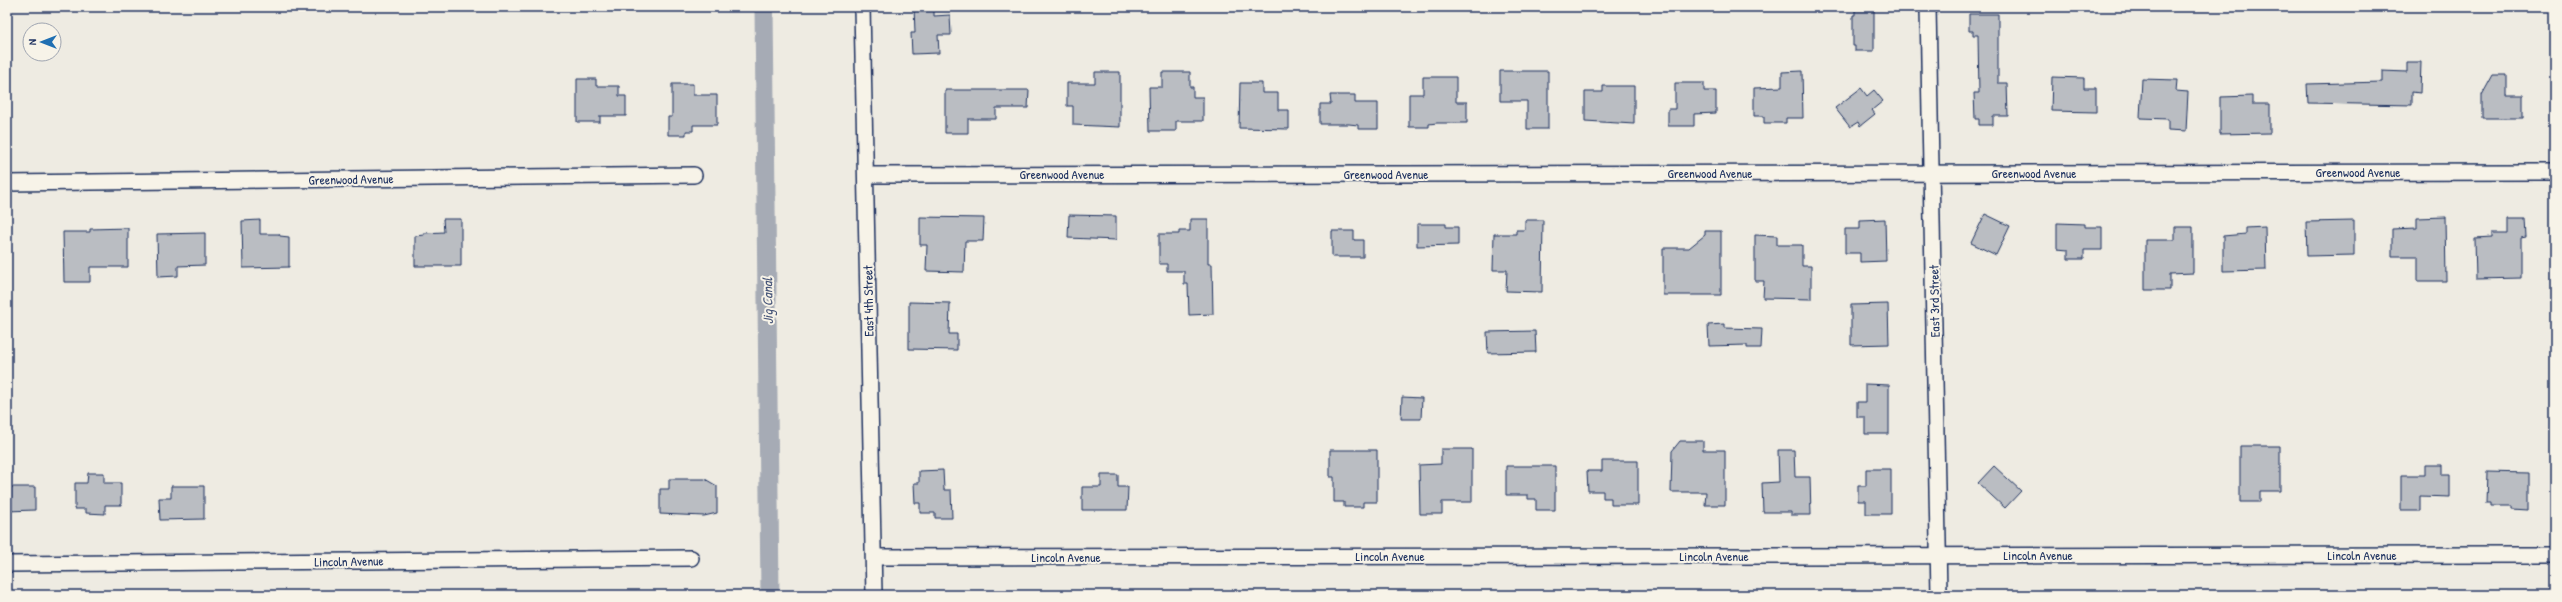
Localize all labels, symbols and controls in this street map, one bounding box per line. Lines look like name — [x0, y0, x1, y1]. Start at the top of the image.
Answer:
north arrow — [22, 22, 62, 62]
text: N — [25, 39, 39, 45]
street label: Greenwood Avenue — [2316, 163, 2401, 181]
street label: Greenwood Avenue — [1668, 164, 1753, 182]
street label: Greenwood Avenue — [1992, 164, 2077, 182]
street label: Greenwood Avenue — [1020, 165, 1105, 183]
street label: Greenwood Avenue — [1344, 165, 1429, 183]
street label: Greenwood Avenue — [308, 169, 394, 189]
street label: East 3rd Street — [1924, 264, 1944, 337]
street label: East 4th Street — [858, 265, 878, 337]
water label: Jig Canal — [757, 276, 778, 324]
street label: Lincoln Avenue — [2003, 546, 2073, 564]
street label: Lincoln Avenue — [2327, 546, 2397, 564]
street label: Lincoln Avenue — [1355, 547, 1425, 565]
street label: Lincoln Avenue — [1679, 547, 1749, 565]
street label: Lincoln Avenue — [1031, 548, 1101, 566]
street label: Lincoln Avenue — [314, 551, 384, 571]

